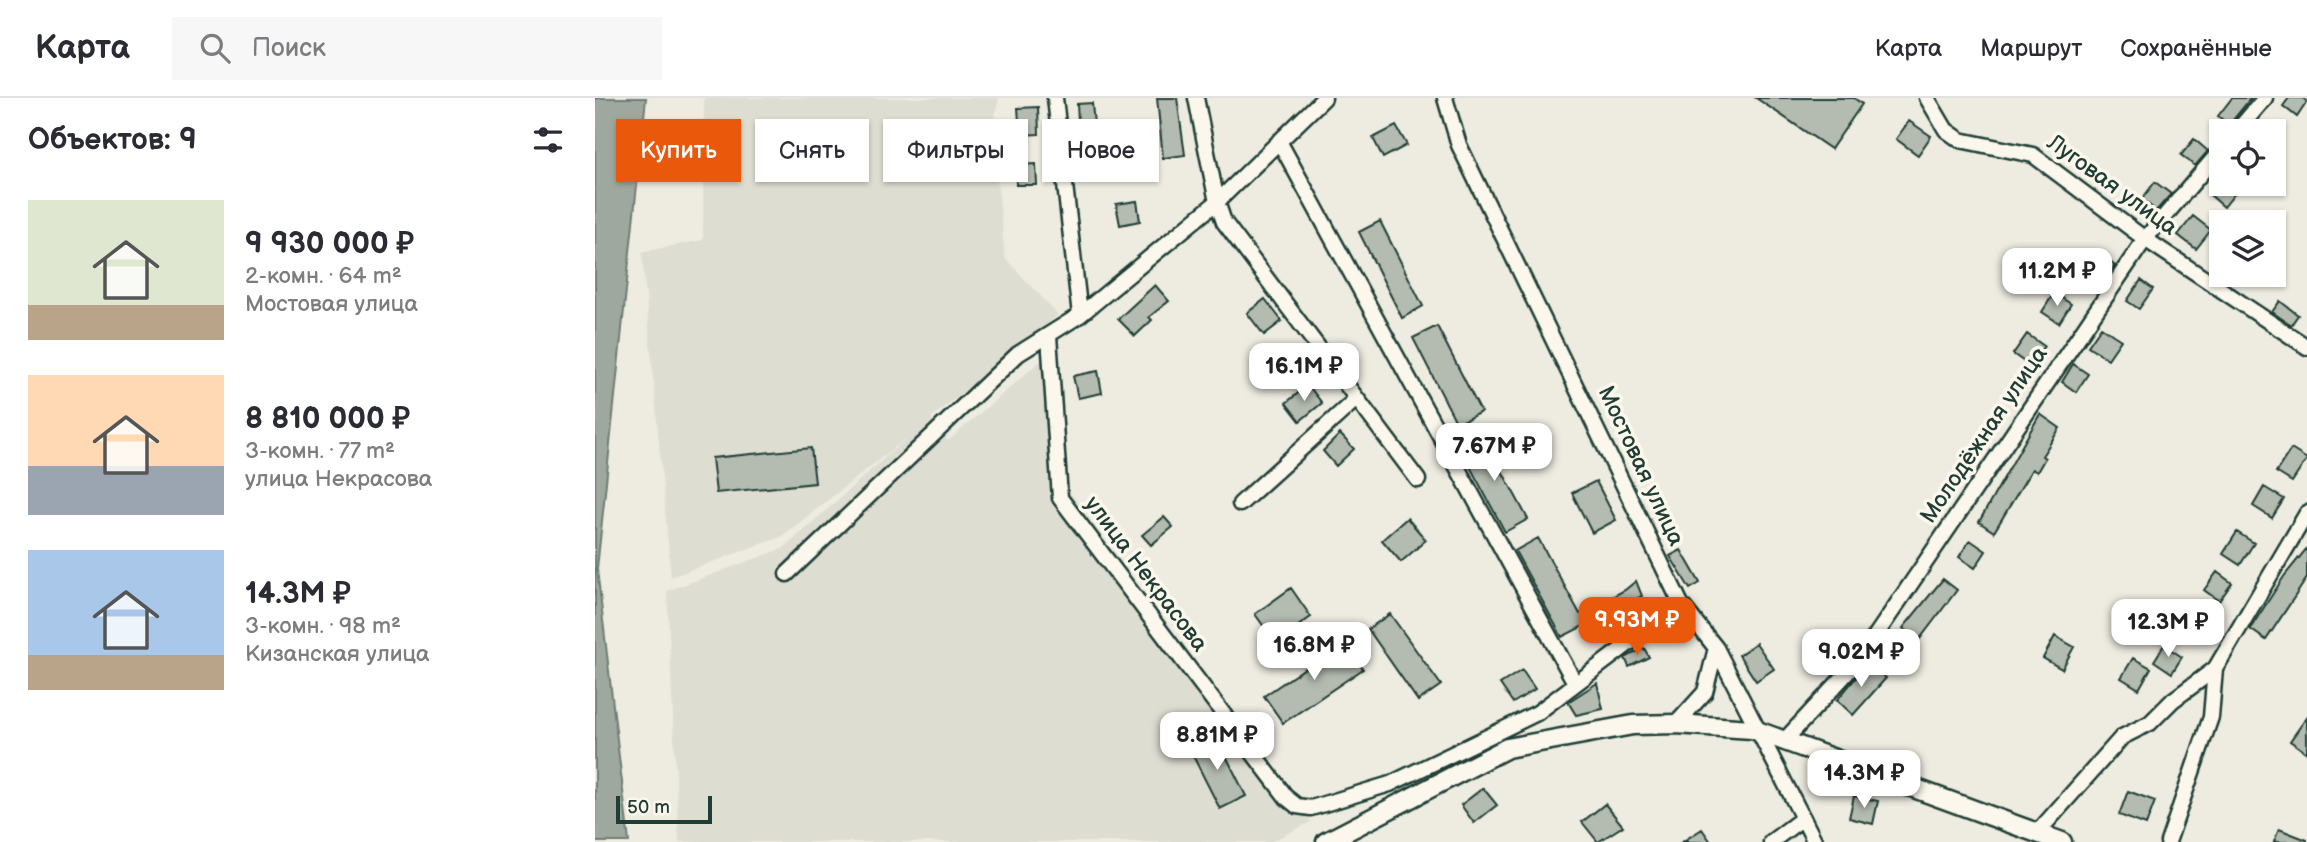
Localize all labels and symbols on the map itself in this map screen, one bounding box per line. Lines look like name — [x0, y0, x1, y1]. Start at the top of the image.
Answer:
street label: Луговая улица — [2041, 128, 2183, 242]
pin: 11.2M ₽ — [1992, 248, 2122, 308]
street label: Молодёжная улица — [1914, 341, 2054, 529]
pin: 16.1M ₽ — [1239, 344, 1369, 403]
street label: Мостовая улица — [1592, 382, 1690, 551]
pin: 7.67M ₽ — [1429, 424, 1559, 483]
street label: улица Некрасова — [1078, 491, 1214, 658]
pin: 9.93M ₽ — [1572, 598, 1702, 657]
pin: 12.3M ₽ — [2103, 600, 2233, 659]
pin: 16.8M ₽ — [1249, 622, 1379, 682]
pin: 9.02M ₽ — [1796, 630, 1926, 689]
pin: 8.81M ₽ — [1152, 712, 1282, 772]
pin: 14.3M ₽ — [1799, 750, 1929, 810]
scale bar — [616, 793, 712, 825]

